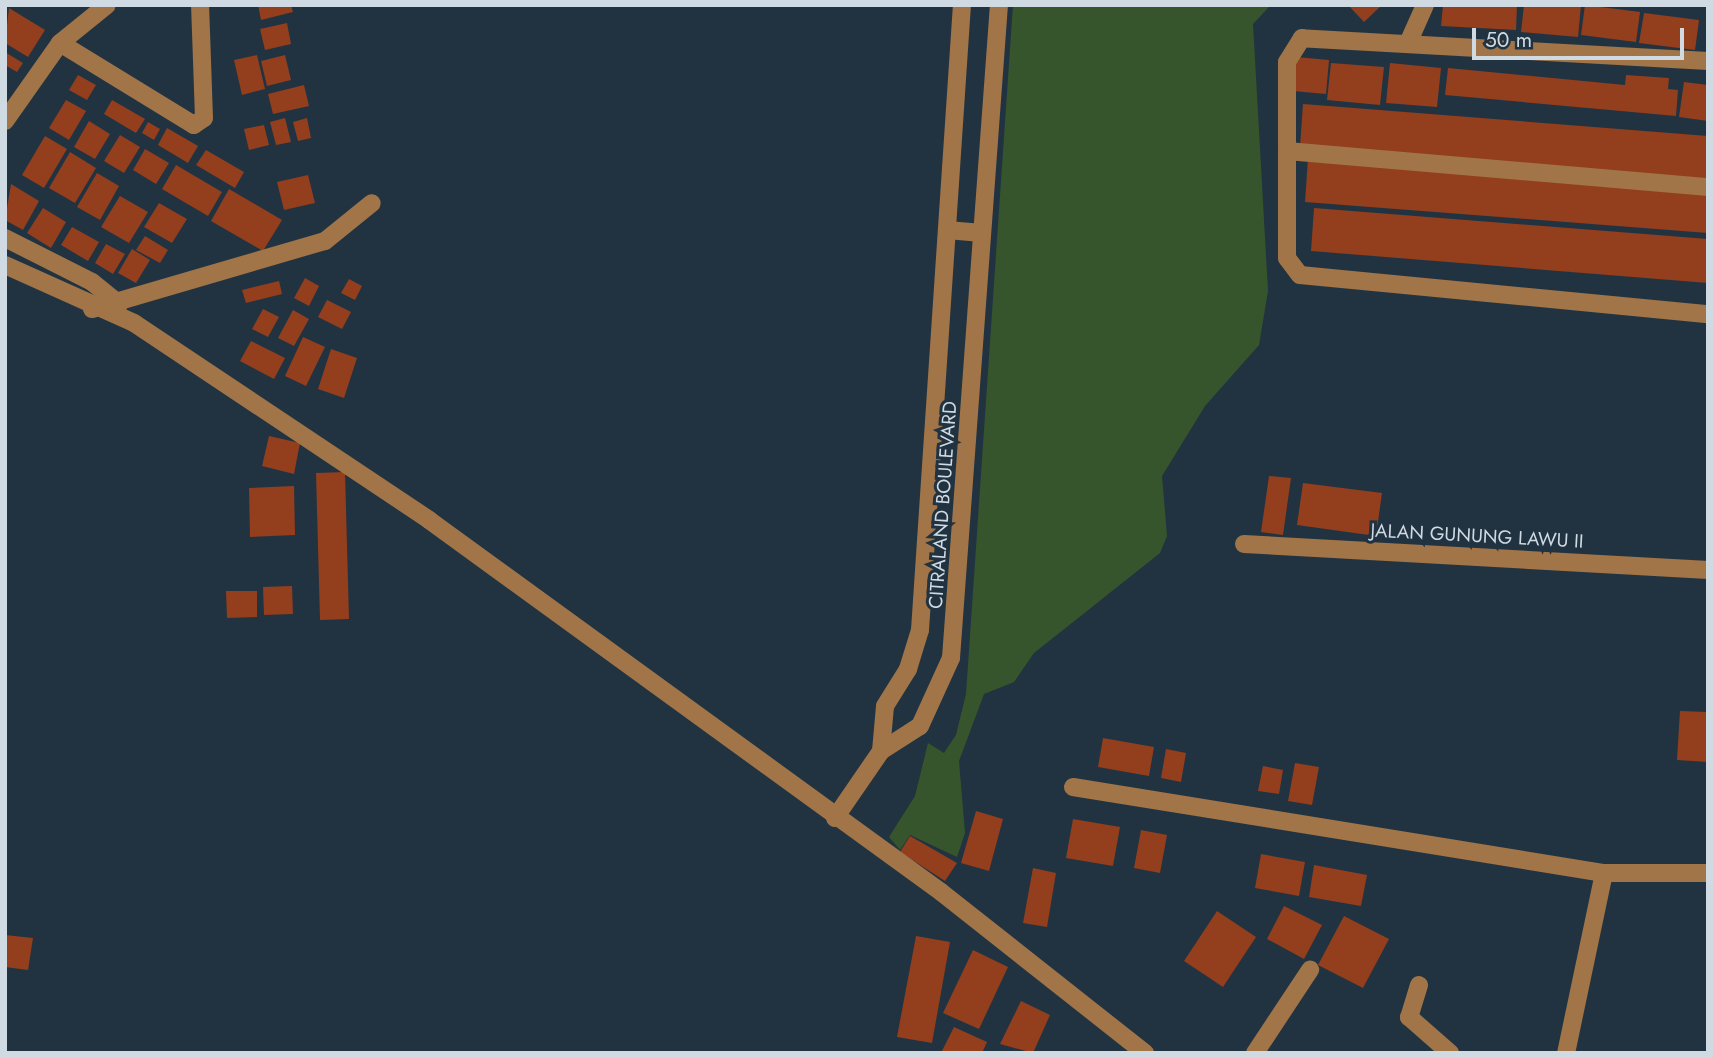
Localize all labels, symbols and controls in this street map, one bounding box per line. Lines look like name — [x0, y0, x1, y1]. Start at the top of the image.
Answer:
scale bar — [1475, 14, 1687, 58]
text: 50 m — [1485, 25, 1532, 55]
street label: CITRALAND BOULEVARD — [924, 400, 962, 610]
street label: JALAN GUNUNG LAWU II — [1370, 519, 1584, 553]

